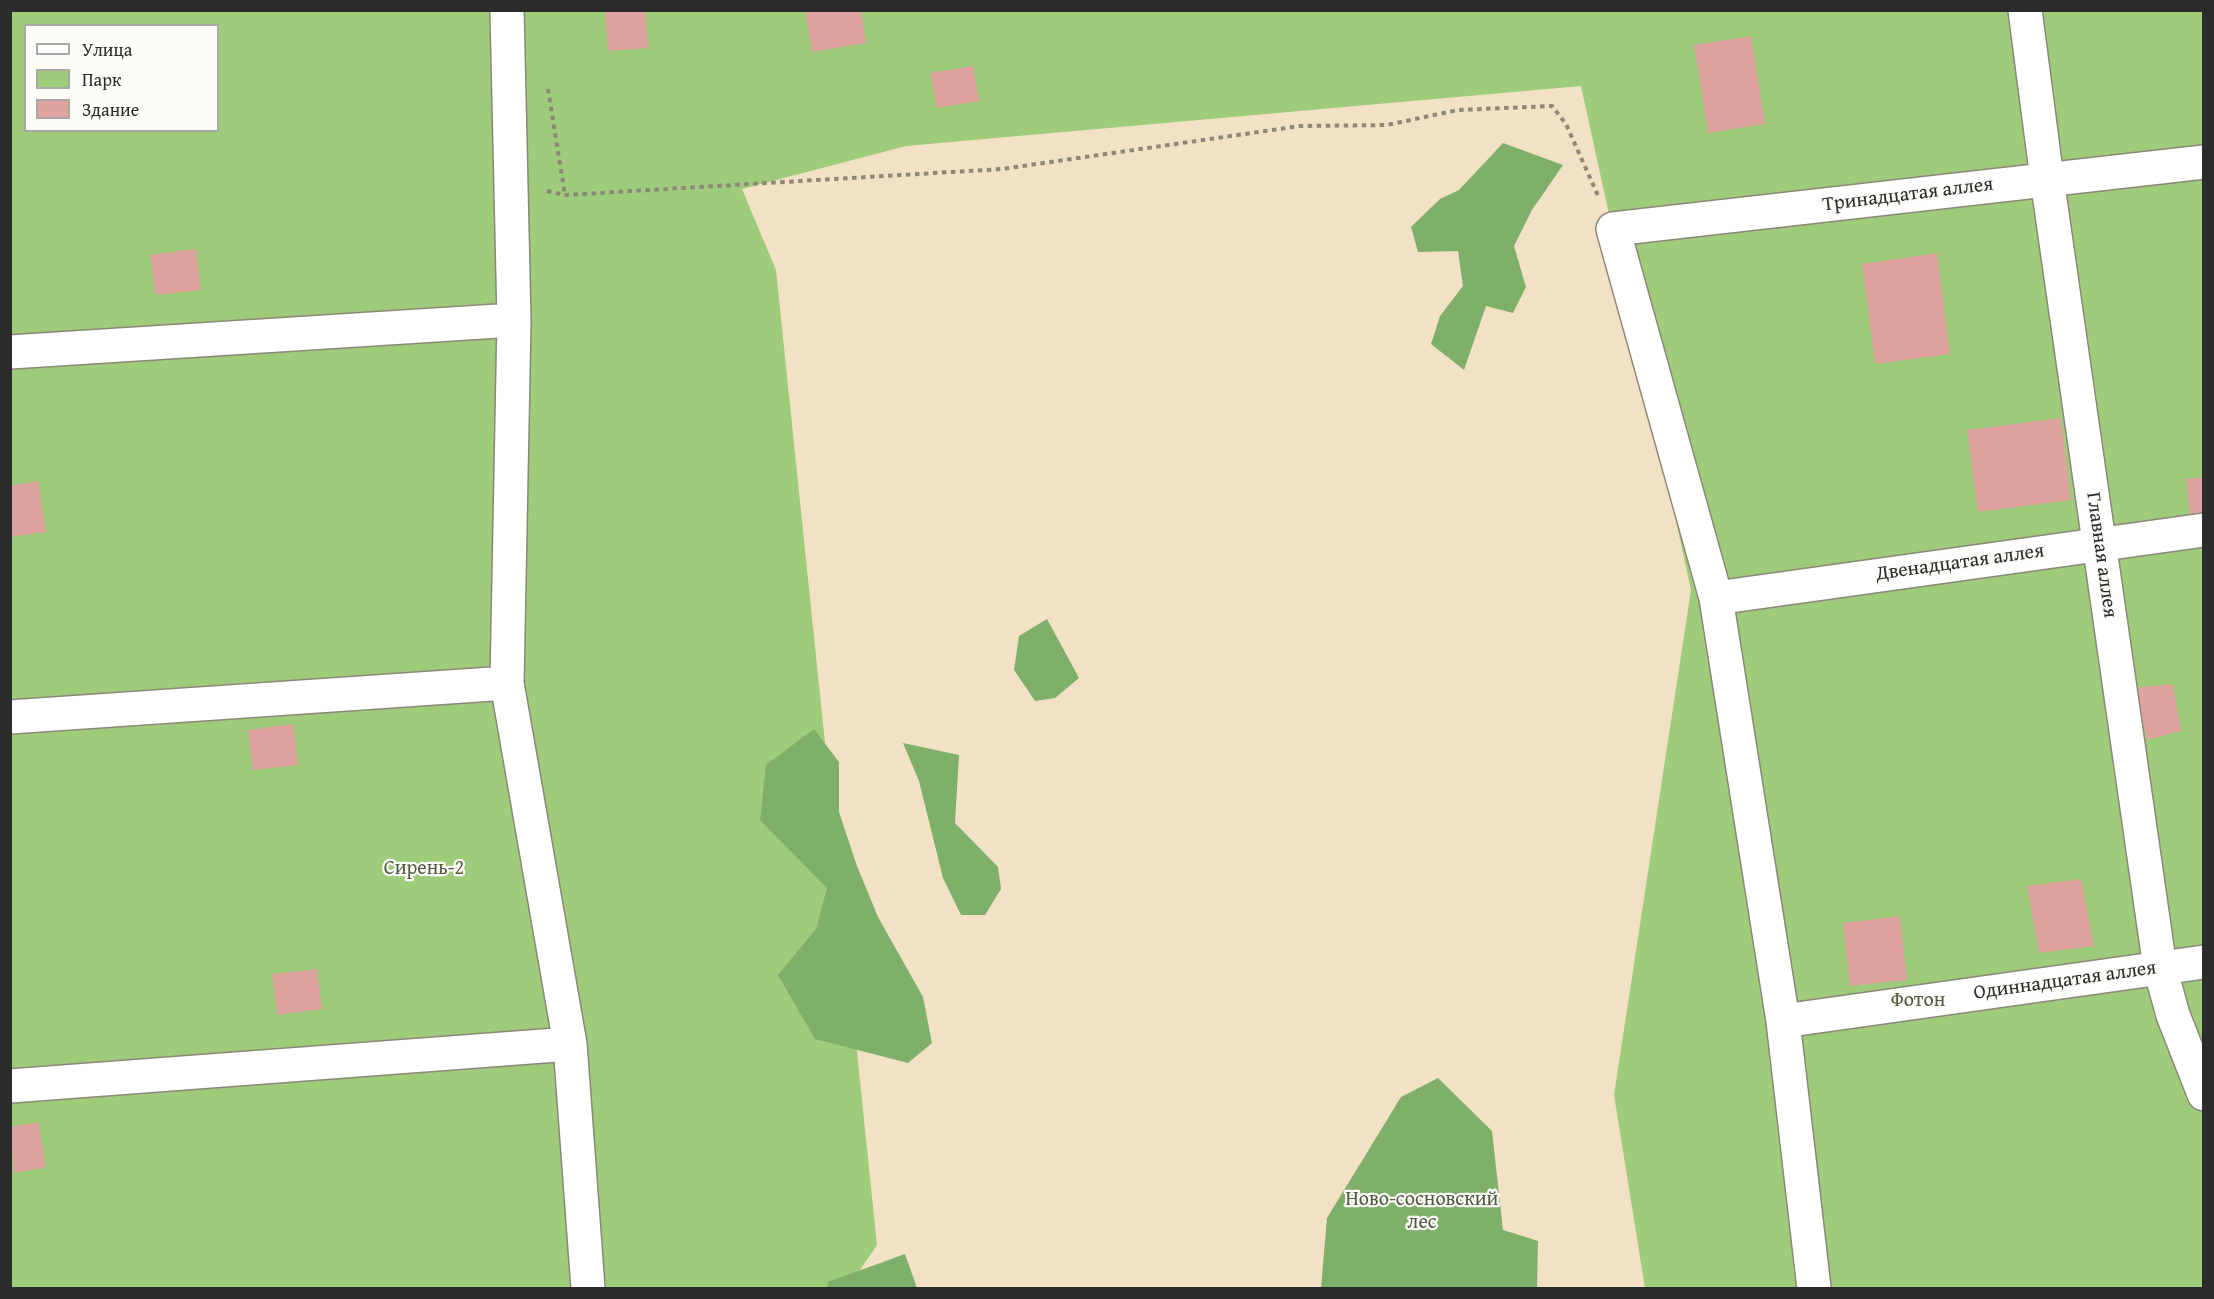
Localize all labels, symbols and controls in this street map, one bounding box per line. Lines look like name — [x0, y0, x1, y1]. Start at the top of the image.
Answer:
legend — [24, 24, 219, 132]
text: Улица — [82, 36, 132, 63]
text: Парк — [82, 66, 121, 93]
text: Здание — [82, 96, 139, 123]
street label: Тринадцатая аллея — [1821, 173, 1995, 217]
street label: Главная аллея — [2080, 491, 2122, 619]
street label: Двенадцатая аллея — [1874, 539, 2046, 587]
park label: Сирень-2 — [384, 857, 464, 881]
street label: Одиннадцатая аллея — [1972, 956, 2158, 1006]
park label: Фотон — [1891, 989, 1945, 1013]
park label: Ново-сосновский лес — [1346, 1188, 1498, 1235]

